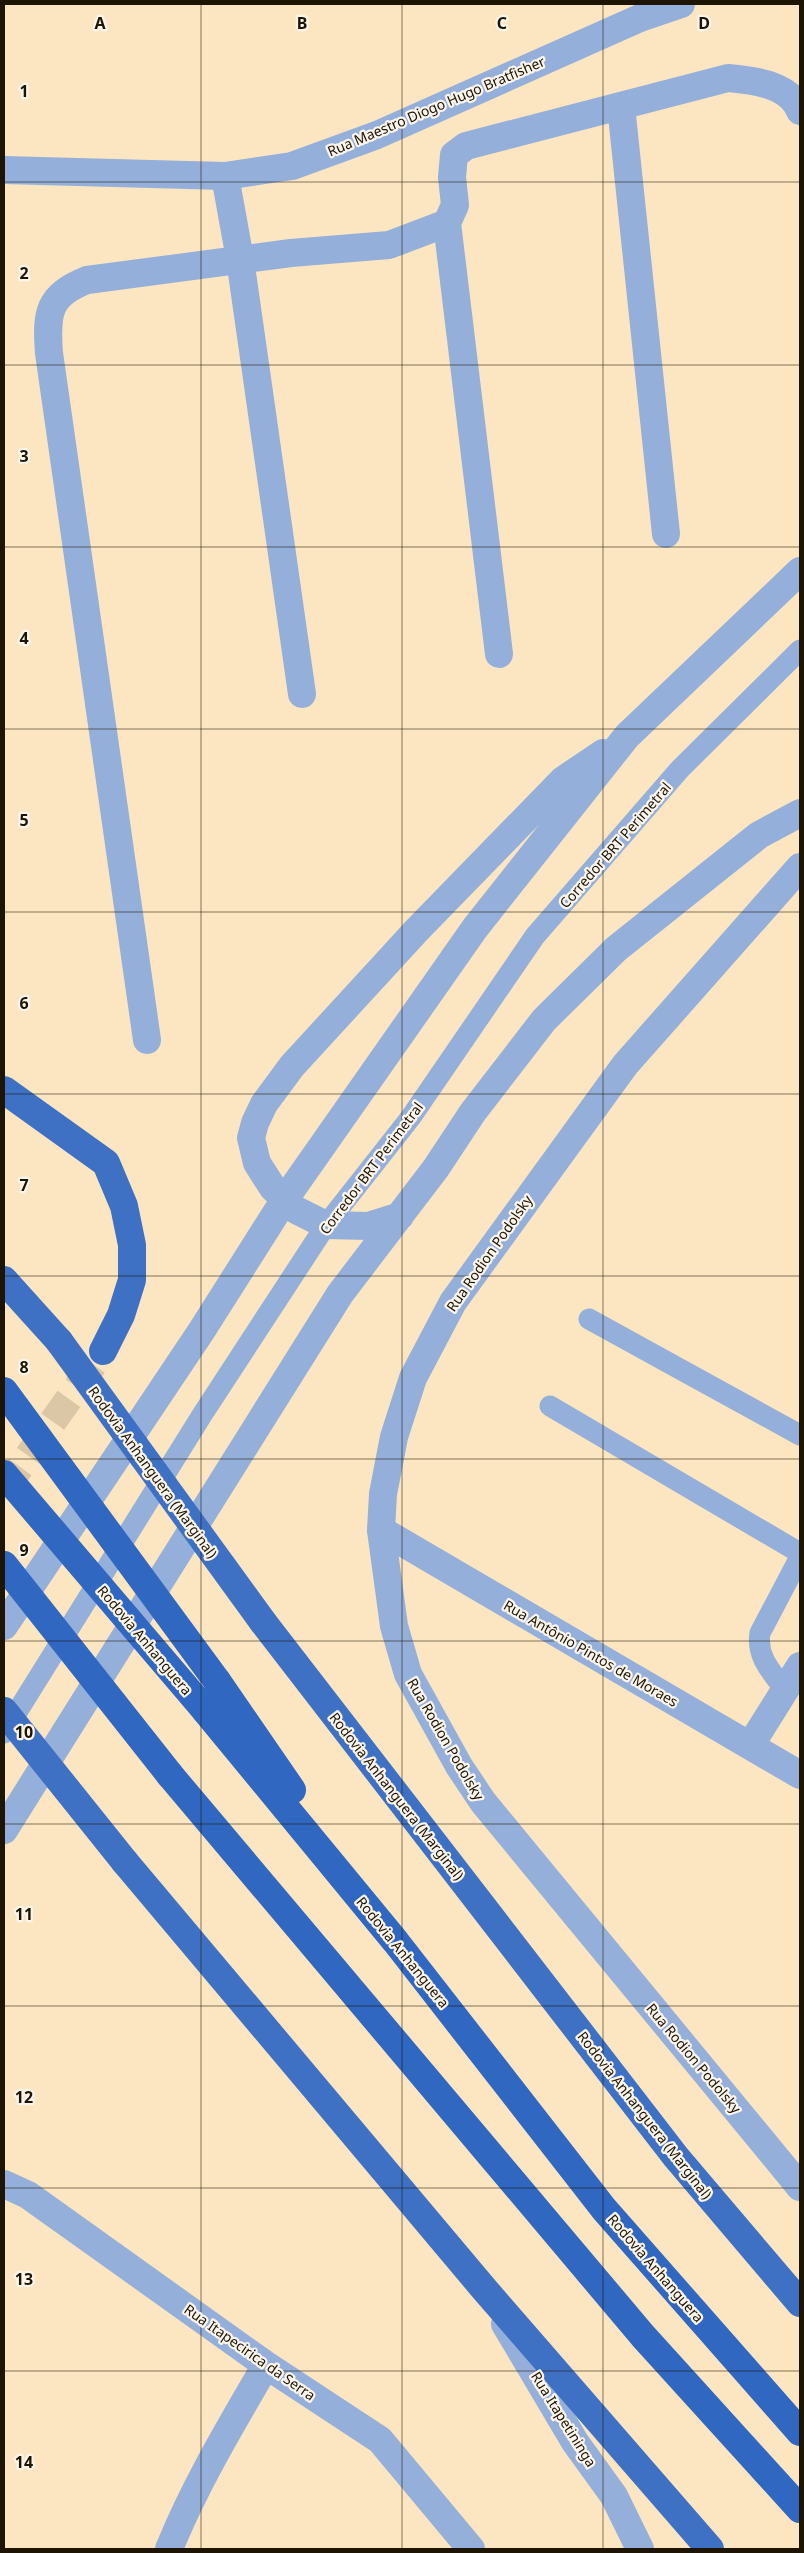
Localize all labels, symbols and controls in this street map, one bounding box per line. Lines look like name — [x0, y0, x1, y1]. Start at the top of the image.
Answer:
text: A — [94, 12, 106, 34]
text: B — [297, 12, 307, 34]
text: C — [497, 12, 507, 34]
text: D — [698, 12, 710, 34]
street label: Rua Maestro Diogo Hugo Bratfisher — [324, 51, 548, 161]
text: 1 — [19, 80, 29, 102]
text: 2 — [19, 262, 29, 284]
text: 3 — [19, 445, 29, 467]
text: 4 — [19, 627, 29, 649]
street label: Corredor BRT Perimetral — [555, 778, 675, 912]
text: 5 — [19, 809, 29, 831]
text: 6 — [19, 992, 29, 1014]
street label: Corredor BRT Perimetral — [315, 1098, 427, 1238]
text: 7 — [19, 1174, 29, 1196]
street label: Rua Rodion Podolsky — [442, 1190, 537, 1315]
text: 8 — [19, 1356, 29, 1378]
street label: Rodovia Anhanguera (Marginal) — [84, 1382, 222, 1562]
text: 9 — [19, 1539, 29, 1561]
street label: Rodovia Anhanguera — [94, 1581, 196, 1699]
street label: Rua Antônio Pintos de Moraes — [500, 1595, 682, 1711]
street label: Rua Rodion Podolsky — [403, 1675, 489, 1804]
street label: Rodovia Anhanguera (Marginal) — [325, 1708, 469, 1884]
text: 10 — [15, 1721, 33, 1743]
street label: Rodovia Anhanguera — [352, 1893, 454, 2011]
text: 11 — [15, 1903, 33, 1925]
street label: Rua Rodion Podolsky — [642, 1999, 746, 2118]
street label: Rodovia Anhanguera (Marginal) — [573, 2027, 717, 2203]
text: 12 — [15, 2086, 33, 2108]
street label: Rodovia Anhanguera — [604, 2210, 708, 2326]
text: 13 — [15, 2268, 33, 2290]
street label: Rua Itapecirica da Serra — [181, 2300, 319, 2404]
street label: Rua Itapetininga — [527, 2368, 601, 2470]
text: 14 — [15, 2451, 33, 2473]

